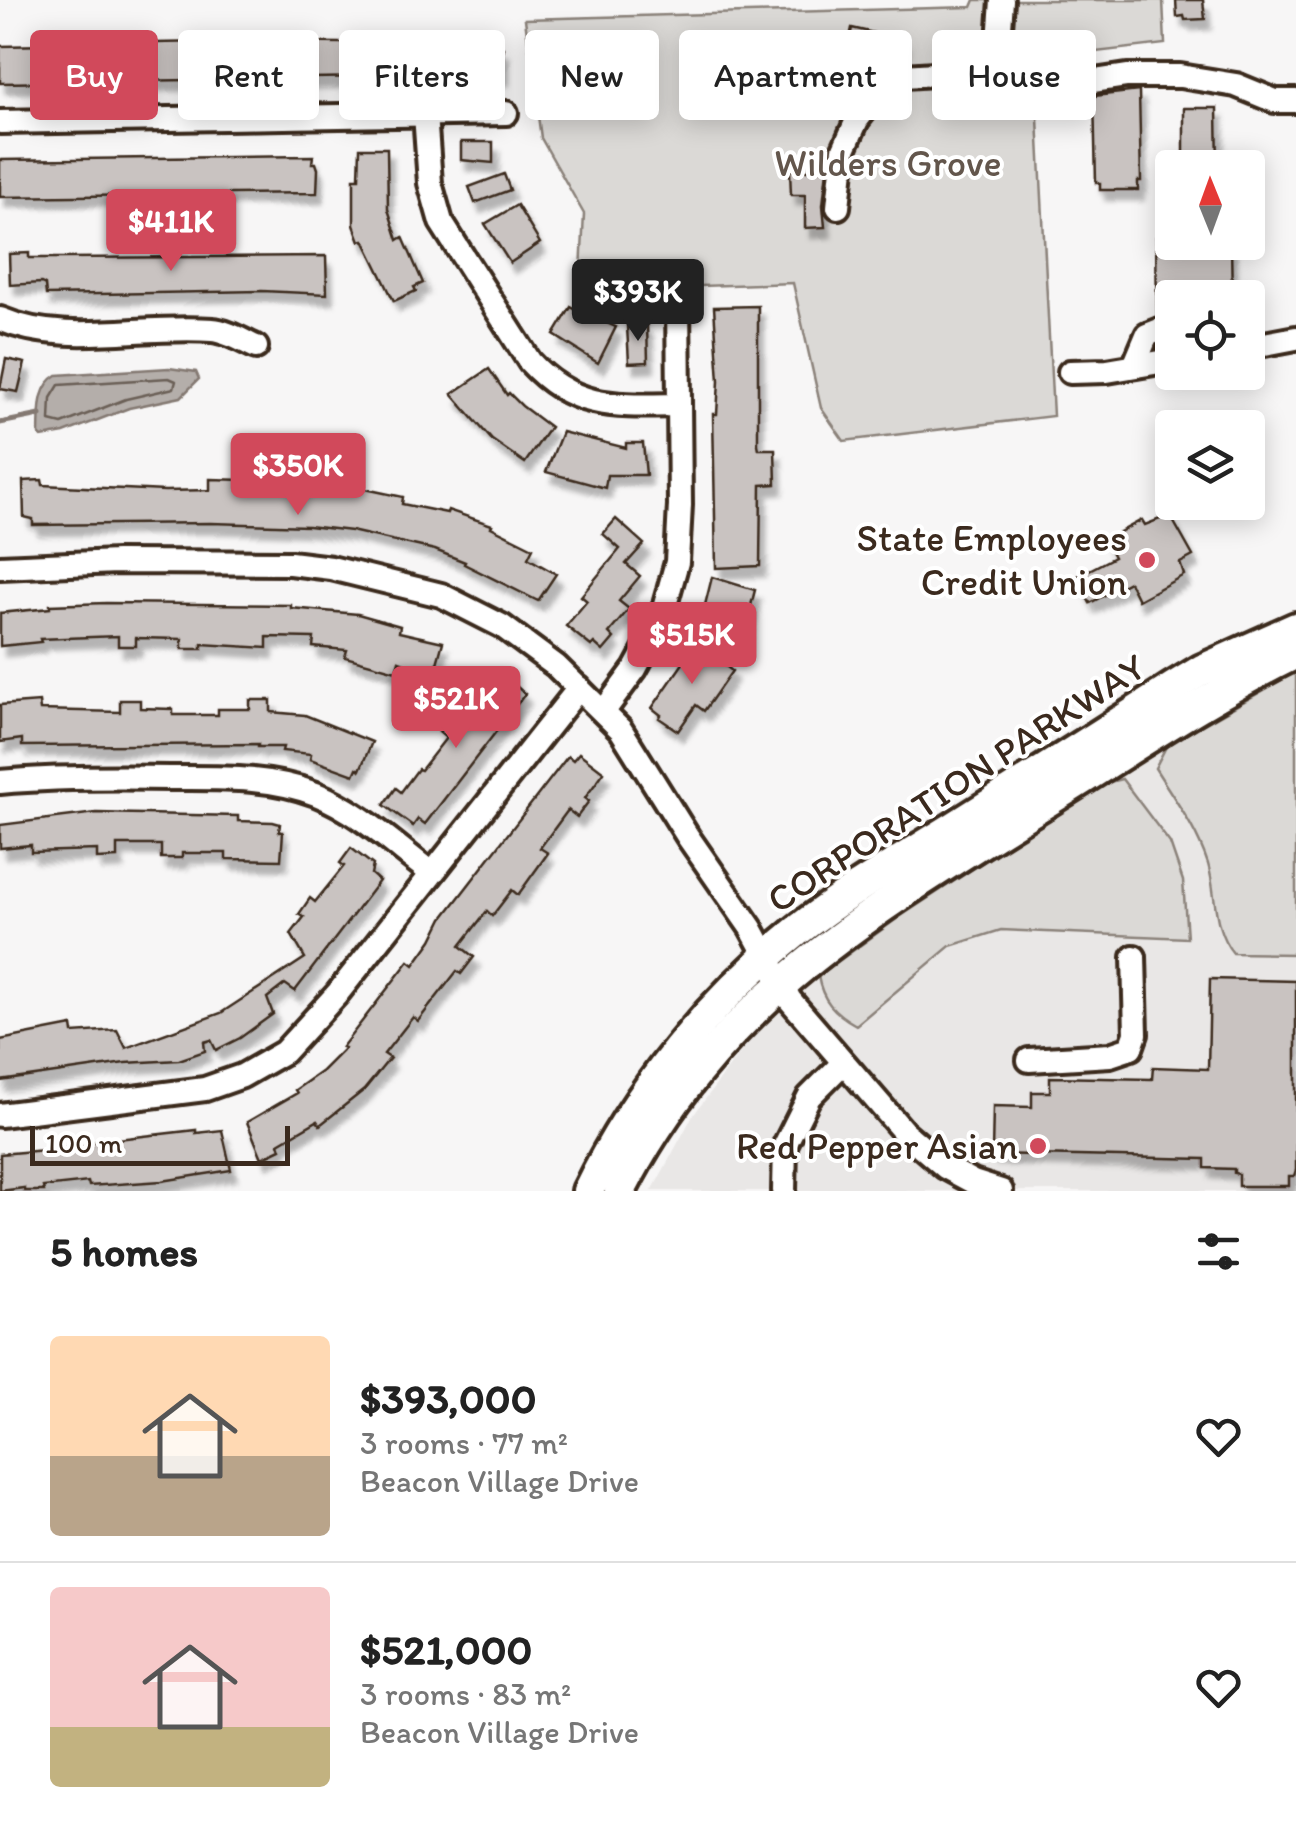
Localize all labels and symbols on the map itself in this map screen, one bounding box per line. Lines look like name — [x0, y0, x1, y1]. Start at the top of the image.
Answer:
park label: Wilders Grove — [774, 140, 1002, 186]
north arrow — [1155, 150, 1265, 260]
pin: $411K — [101, 189, 241, 274]
pin: $393K — [568, 259, 708, 344]
pin: $350K — [228, 433, 368, 518]
place label: State Employees Credit Union — [857, 515, 1127, 605]
marker: State Employees Credit Union — [1136, 549, 1158, 571]
pin: $515K — [622, 602, 762, 687]
street label: CORPORATION PARKWAY — [758, 643, 1154, 923]
pin: $521K — [386, 666, 526, 751]
scale bar — [30, 1121, 290, 1166]
place label: Red Pepper Asian — [736, 1123, 1018, 1169]
marker: Red Pepper Asian — [1027, 1135, 1049, 1157]

